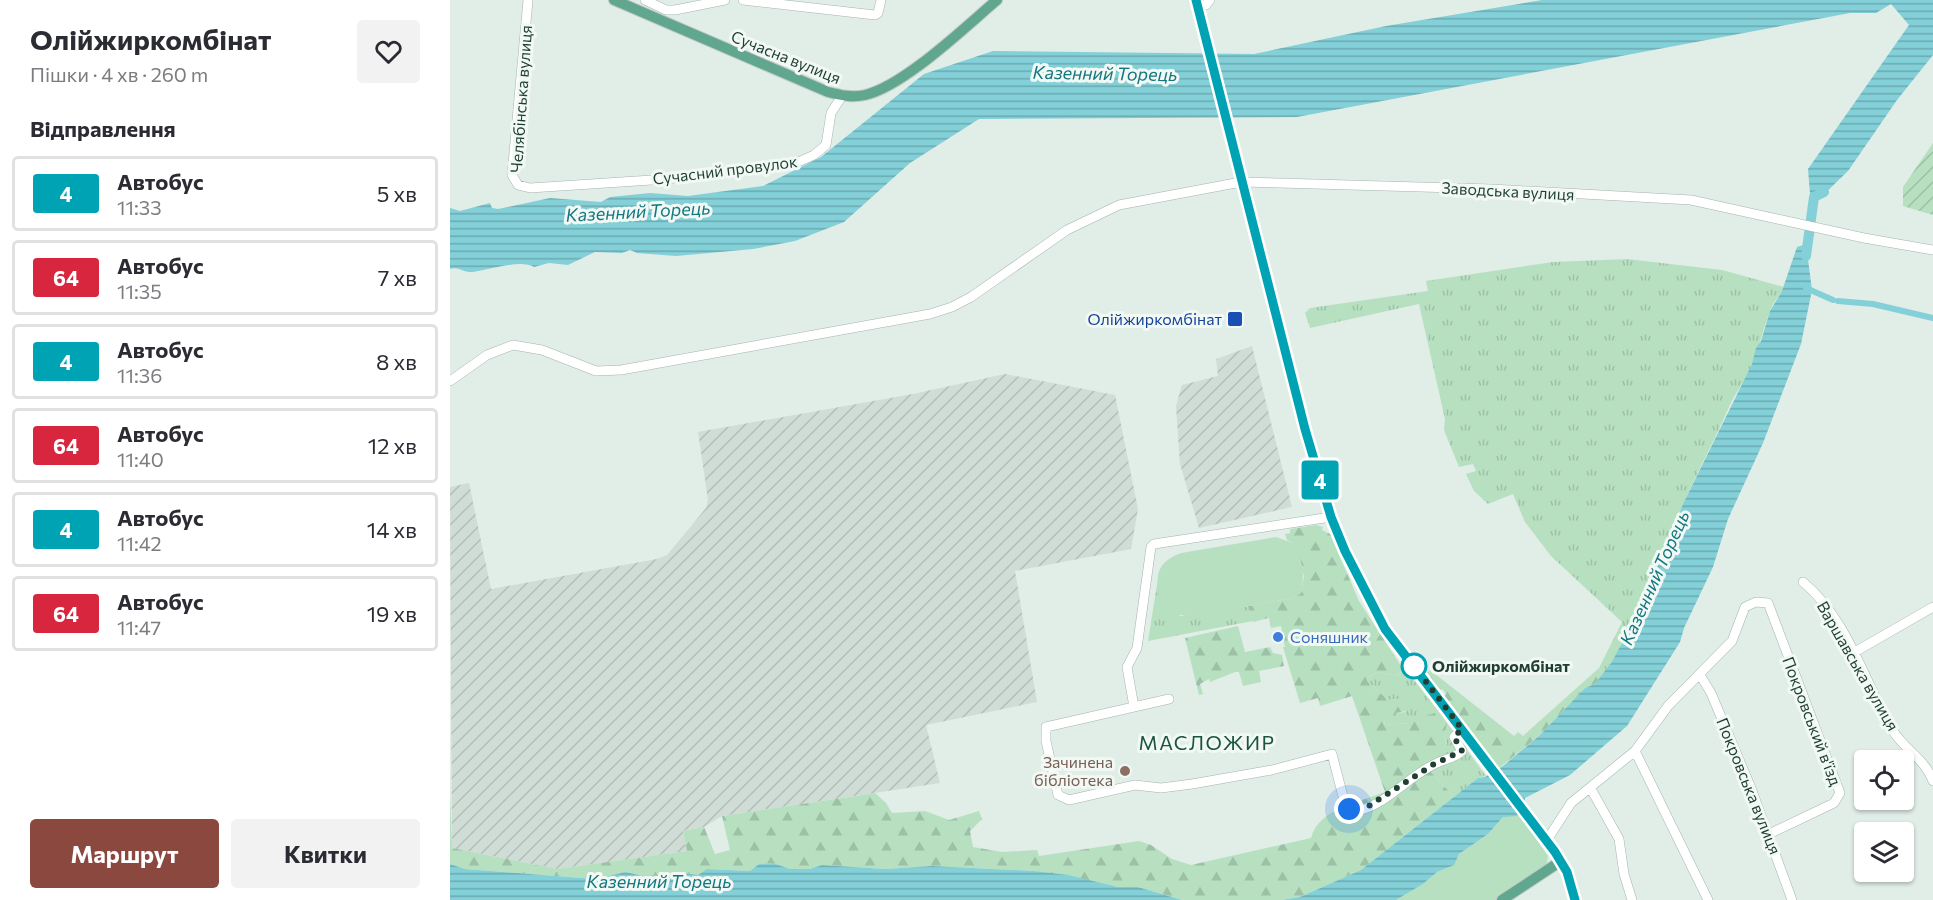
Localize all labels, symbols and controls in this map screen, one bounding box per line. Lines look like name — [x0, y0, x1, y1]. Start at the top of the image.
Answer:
button: heart — [357, 20, 420, 83]
text: Олійжиркомбінат — [30, 22, 271, 56]
street label: Челябінська вулиця — [506, 24, 535, 174]
street label: Сучасна вулиця — [729, 26, 844, 87]
water label: Казенний Торець — [1032, 61, 1178, 85]
text: Пішки · 4 хв · 260 m — [30, 62, 208, 86]
text: Відправлення — [30, 115, 176, 142]
street label: Сучасний провулок — [651, 151, 799, 188]
text: Автобус — [117, 168, 204, 195]
street label: Заводська вулиця — [1441, 178, 1575, 203]
text: 5 хв — [377, 180, 417, 207]
text: 4 — [60, 181, 72, 206]
text: 11:33 — [117, 195, 162, 219]
water label: Казенний Торець — [565, 196, 711, 226]
text: Автобус — [117, 252, 204, 279]
text: 7 хв — [378, 264, 417, 291]
text: 64 — [53, 265, 79, 290]
text: 11:35 — [117, 279, 162, 303]
place label: Олійжиркомбiнат — [1088, 309, 1222, 328]
marker: Олійжиркомбiнат — [1226, 310, 1244, 328]
text: Автобус — [117, 336, 204, 363]
text: 8 хв — [376, 348, 417, 375]
text: 4 — [60, 349, 72, 374]
text: 11:36 — [117, 363, 162, 387]
text: Автобус — [117, 420, 204, 447]
text: 12 хв — [368, 432, 417, 459]
text: 64 — [53, 433, 79, 458]
text: 11:40 — [117, 447, 164, 471]
line badge: 4 — [1300, 460, 1340, 500]
text: 4 — [1314, 468, 1326, 493]
text: Автобус — [117, 504, 204, 531]
water label: Казенний Торець — [1615, 507, 1694, 648]
text: 14 хв — [367, 516, 417, 543]
text: 4 — [60, 517, 72, 542]
text: 11:42 — [117, 531, 162, 555]
text: Автобус — [117, 588, 204, 615]
street label: Варшавська вулиця — [1814, 598, 1903, 734]
text: 19 хв — [367, 600, 417, 627]
text: 64 — [53, 601, 79, 626]
text: 11:47 — [117, 615, 161, 639]
place label: Соняшник — [1290, 627, 1369, 646]
marker: Соняшник — [1271, 630, 1285, 644]
marker: Олійжиркомбінат — [1401, 653, 1427, 679]
street label: Покровський в'їзд — [1779, 654, 1846, 789]
place label: Олійжиркомбінат — [1432, 656, 1570, 675]
street label: Покровська вулиця — [1713, 715, 1786, 857]
district label: МАСЛОЖИР — [1138, 730, 1276, 754]
map controls — [1854, 750, 1914, 882]
button: locate — [1854, 750, 1914, 810]
place label: Зачинена бібліотека — [1034, 752, 1113, 789]
marker: Зачинена бібліотека — [1118, 764, 1132, 778]
your location — [1334, 794, 1364, 824]
button: Маршрут — [30, 819, 219, 888]
button: Квитки — [231, 819, 420, 888]
button: layers — [1854, 822, 1914, 882]
water label: Казенний Торець — [587, 870, 731, 892]

